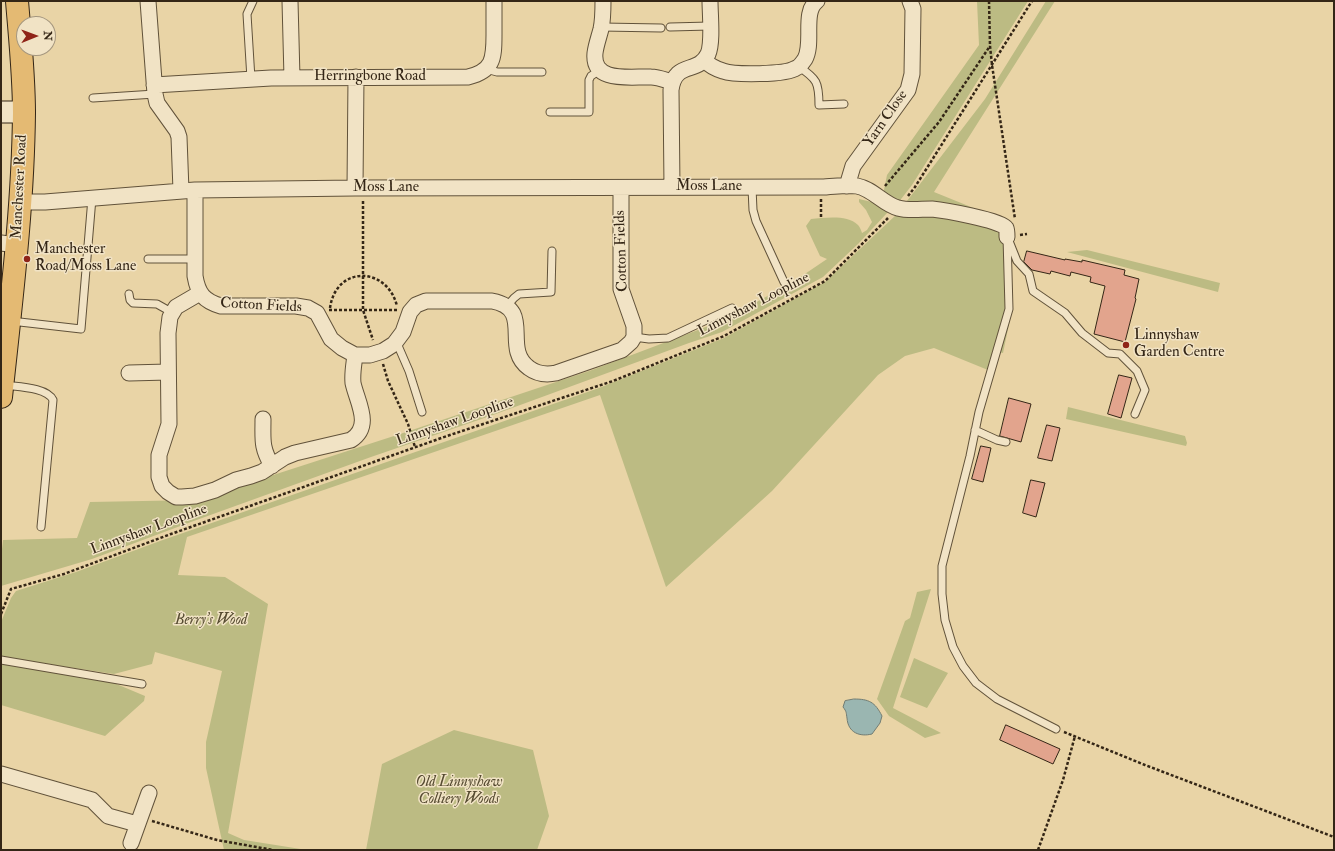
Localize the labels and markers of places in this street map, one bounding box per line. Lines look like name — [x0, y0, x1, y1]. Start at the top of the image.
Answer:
place label: Manchester Road/Moss Lane — [35, 241, 136, 276]
marker: Manchester Road/Moss Lane — [22, 254, 32, 264]
place label: Linnyshaw Garden Centre — [1134, 327, 1224, 362]
marker: Linnyshaw Garden Centre — [1121, 340, 1131, 350]

